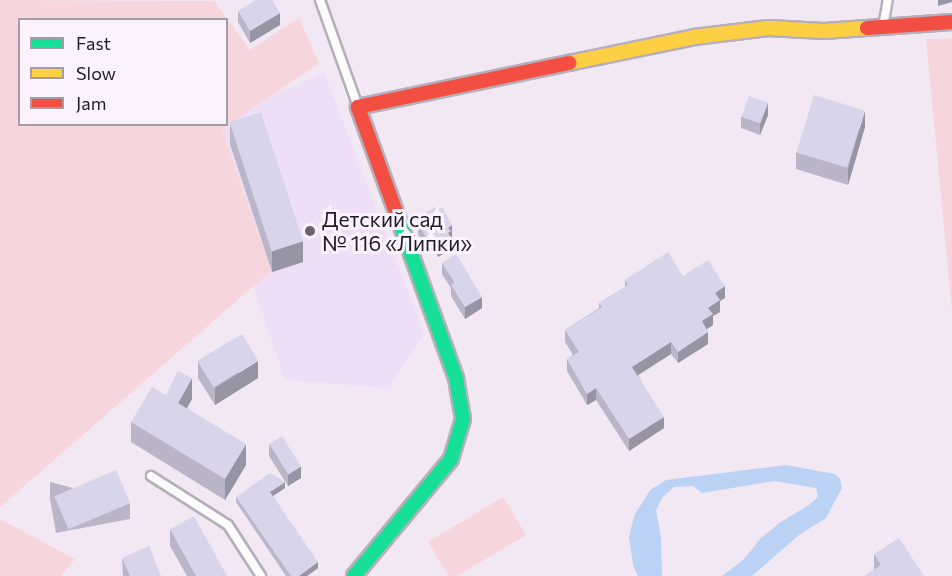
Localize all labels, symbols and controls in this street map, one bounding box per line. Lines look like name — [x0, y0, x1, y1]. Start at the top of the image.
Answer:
legend — [18, 18, 228, 126]
text: Fast — [76, 32, 111, 54]
text: Slow — [76, 62, 116, 84]
text: Jam — [76, 92, 106, 114]
place label: Детский сад № 116 «Липки» — [322, 206, 472, 256]
marker: Детский сад № 116 «Липки» — [303, 224, 317, 238]

